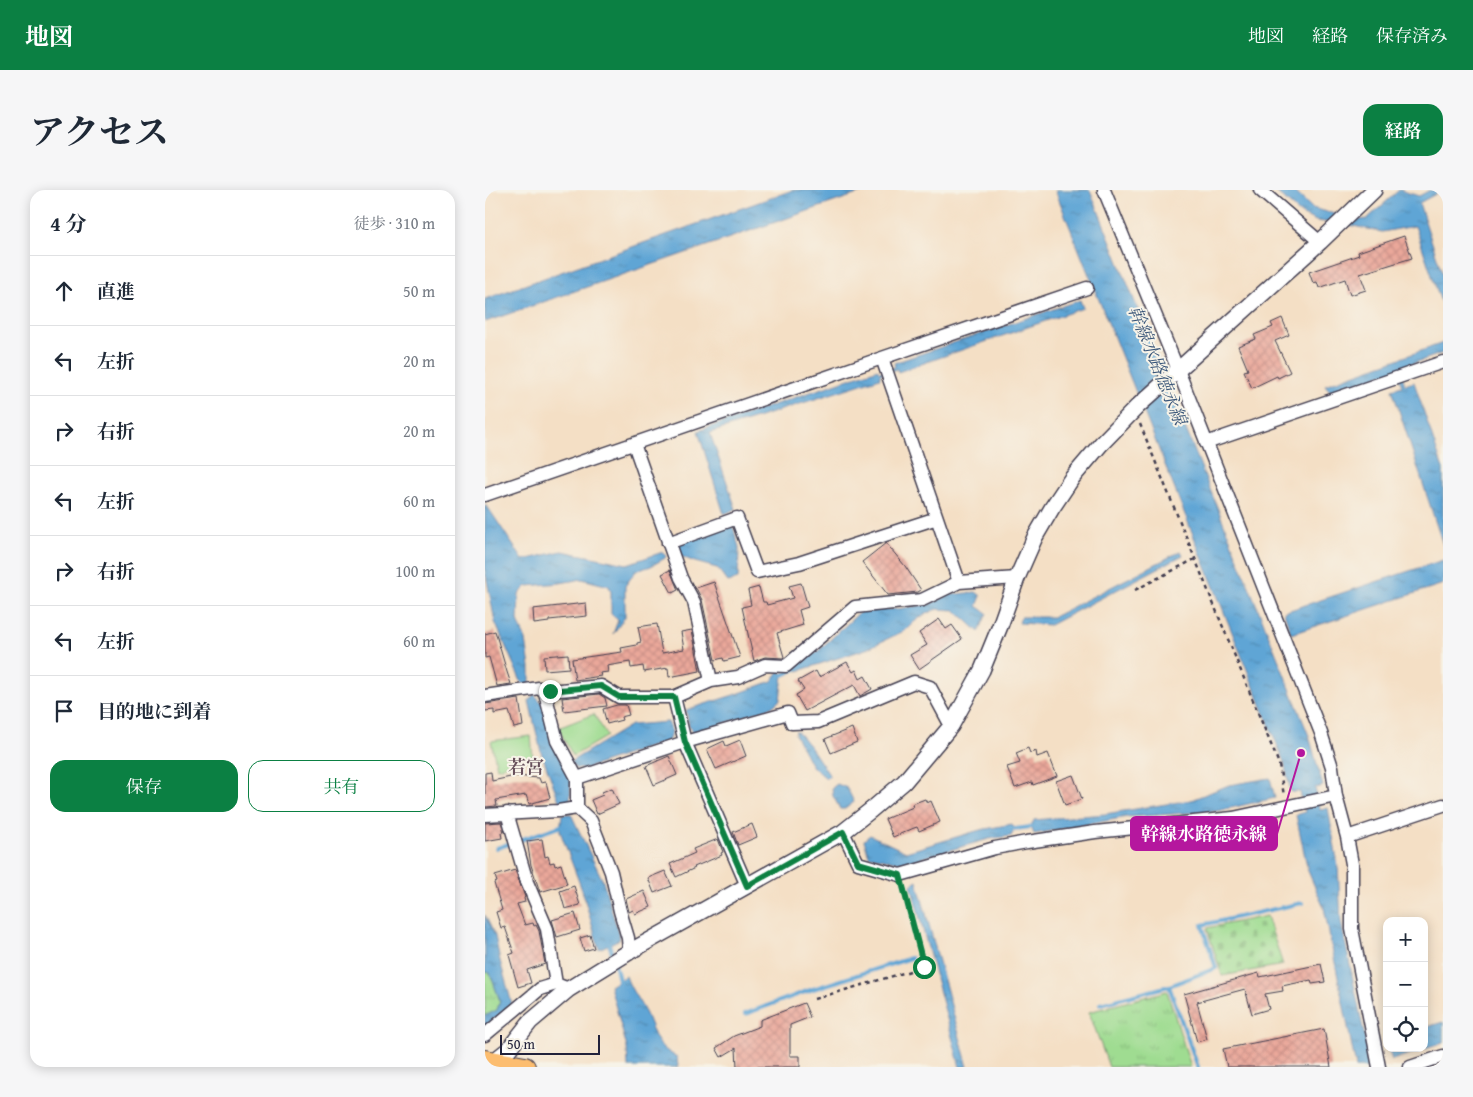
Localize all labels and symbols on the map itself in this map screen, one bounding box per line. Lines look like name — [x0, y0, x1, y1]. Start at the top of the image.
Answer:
water label: 幹線水路徳永線 — [1122, 302, 1195, 430]
route end — [539, 680, 562, 703]
district label: 若宮 — [508, 753, 544, 780]
callout: 幹線水路徳永線 — [1131, 817, 1277, 850]
text: 幹線水路徳永線 — [1141, 820, 1267, 847]
route start — [913, 956, 936, 979]
scale bar — [500, 1032, 600, 1055]

